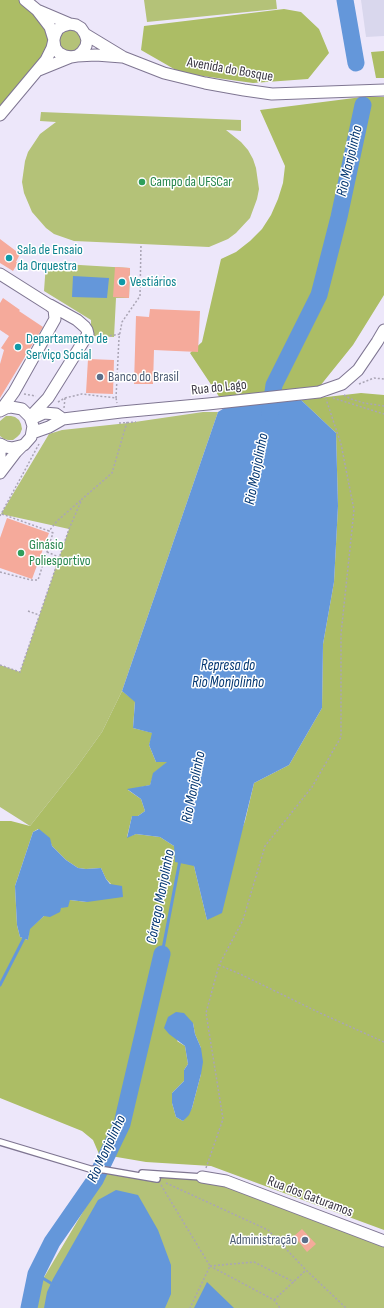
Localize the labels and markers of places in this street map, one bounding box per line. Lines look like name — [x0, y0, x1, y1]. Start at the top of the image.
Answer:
place label: Campo da UFSCar — [150, 174, 232, 190]
marker: Campo da UFSCar — [137, 177, 147, 187]
place label: Sala de Ensaio da Orquestra — [17, 242, 83, 274]
marker: Sala de Ensaio da Orquestra — [4, 253, 14, 263]
place label: Vestiários — [130, 274, 176, 290]
marker: Vestiários — [117, 277, 127, 287]
place label: Departamento de Serviço Social — [26, 331, 108, 364]
marker: Departamento de Serviço Social — [13, 342, 23, 352]
place label: Banco do Brasil — [108, 369, 179, 385]
marker: Banco do Brasil — [95, 372, 105, 382]
place label: Ginásio Poliesportivo — [29, 537, 91, 570]
marker: Ginásio Poliesportivo — [16, 548, 26, 558]
place label: Administração — [230, 1232, 297, 1248]
marker: Administração — [300, 1235, 310, 1245]

